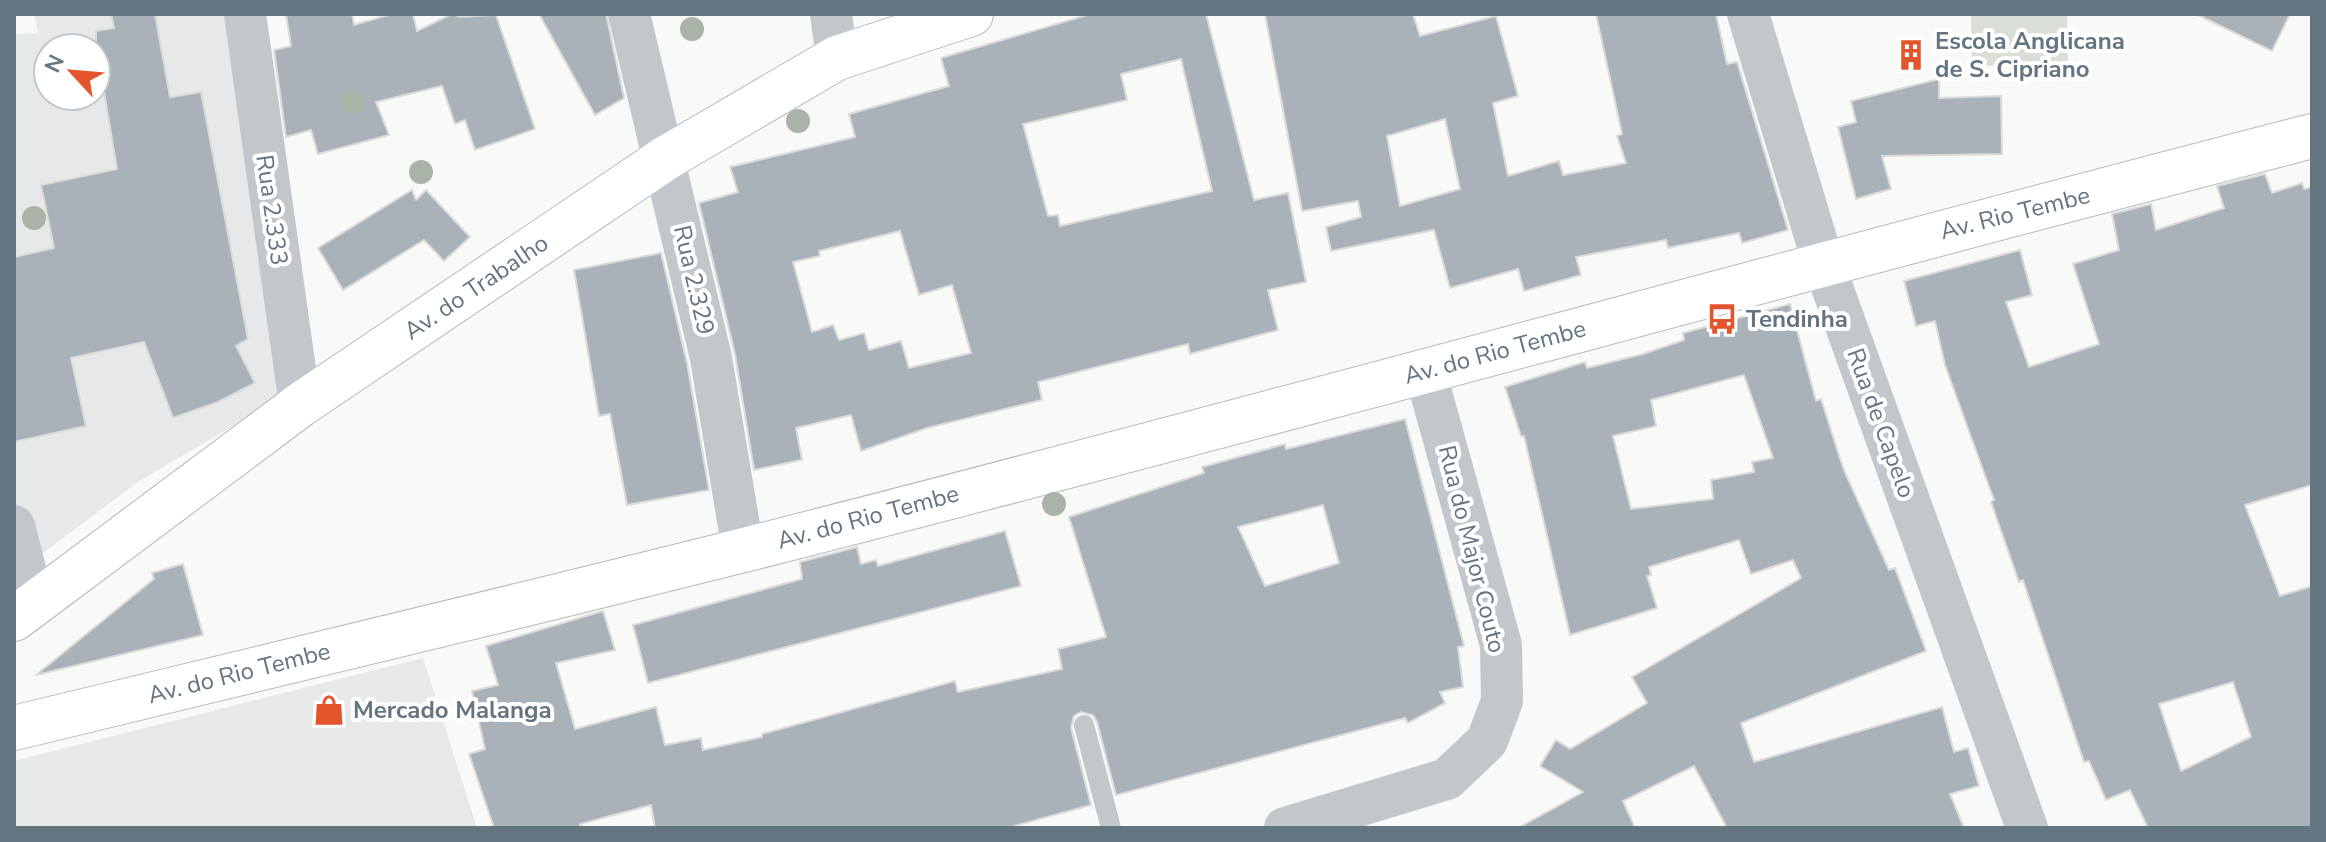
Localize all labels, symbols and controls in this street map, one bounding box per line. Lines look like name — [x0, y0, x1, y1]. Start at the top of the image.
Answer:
place label: Escola Anglicana de S. Cipriano — [1935, 25, 2125, 85]
north arrow — [32, 32, 112, 112]
building icon: Escola Anglicana de S. Cipriano — [1894, 38, 1928, 72]
text: N — [38, 50, 72, 78]
street label: Rua 2.333 — [248, 153, 296, 267]
street label: Av. Rio Tembe — [1937, 179, 2093, 247]
street label: Rua 2.329 — [666, 222, 722, 338]
street label: Av. do Trabalho — [397, 227, 555, 347]
bus stop icon: Tendinha — [1705, 302, 1739, 336]
place label: Tendinha — [1746, 303, 1848, 335]
street label: Av. do Rio Tembe — [1401, 312, 1589, 392]
street label: Rua de Capelo — [1839, 344, 1923, 502]
street label: Rua do Major Couto — [1431, 442, 1513, 656]
street label: Av. do Rio Tembe — [774, 477, 962, 557]
street label: Av. do Rio Tembe — [144, 635, 334, 711]
shop icon: Mercado Malanga — [312, 693, 346, 727]
place label: Mercado Malanga — [353, 694, 552, 726]

